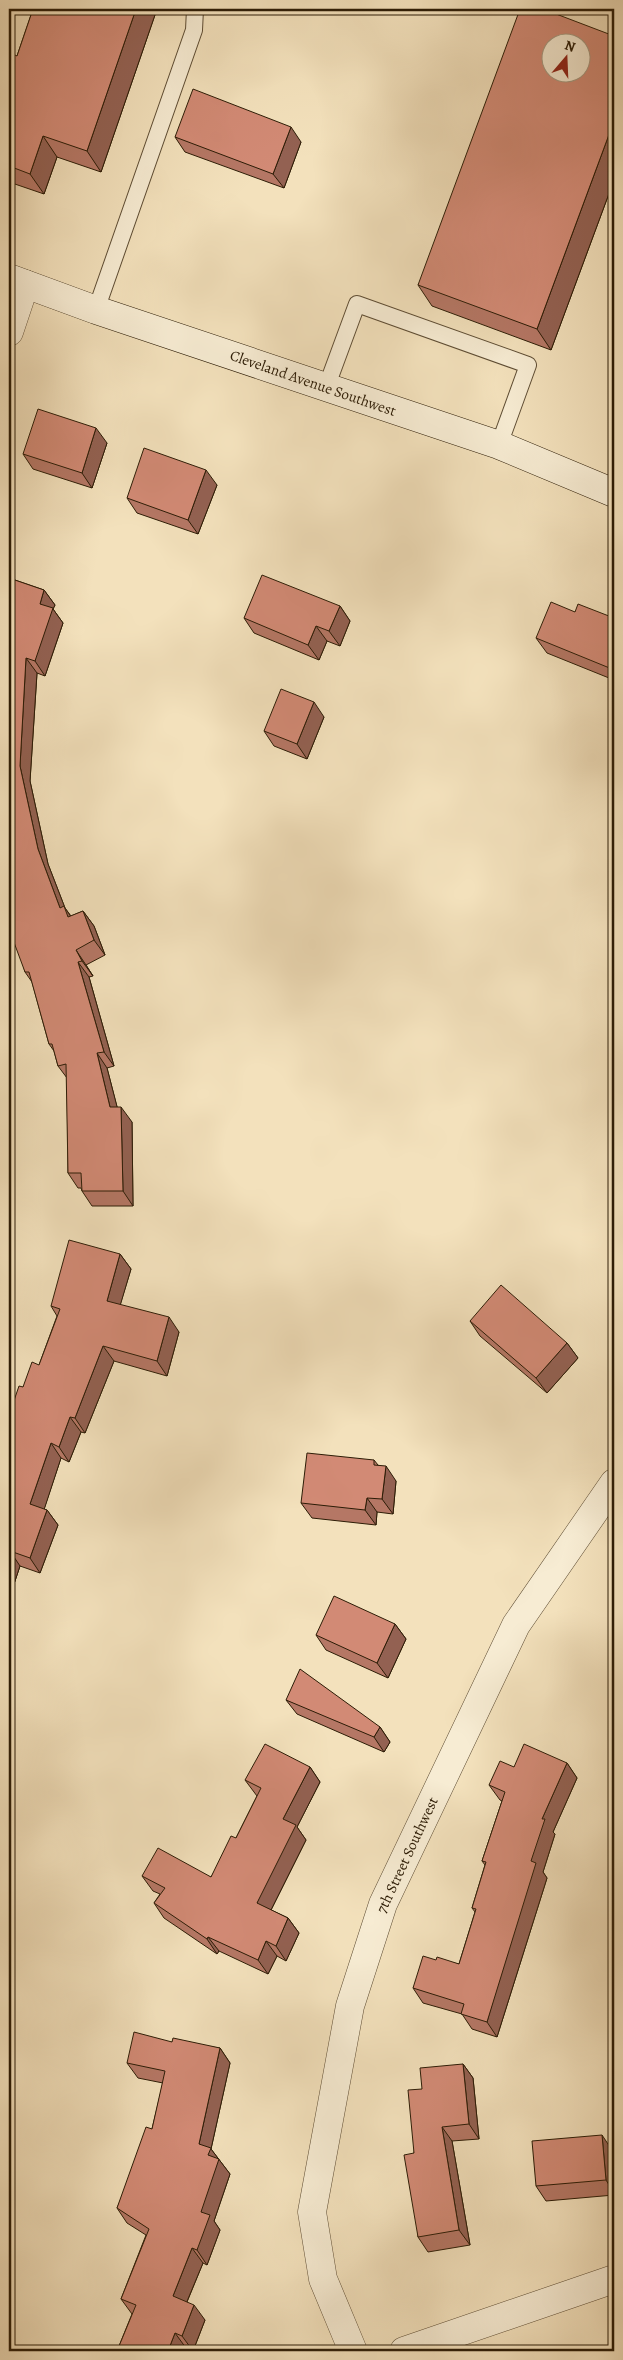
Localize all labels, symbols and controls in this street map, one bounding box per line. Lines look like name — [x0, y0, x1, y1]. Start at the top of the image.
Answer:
north arrow — [540, 32, 590, 82]
text: N — [562, 36, 578, 57]
street label: Cleveland Avenue Southwest — [227, 345, 399, 421]
street label: 7th Street Southwest — [371, 1794, 443, 1916]

